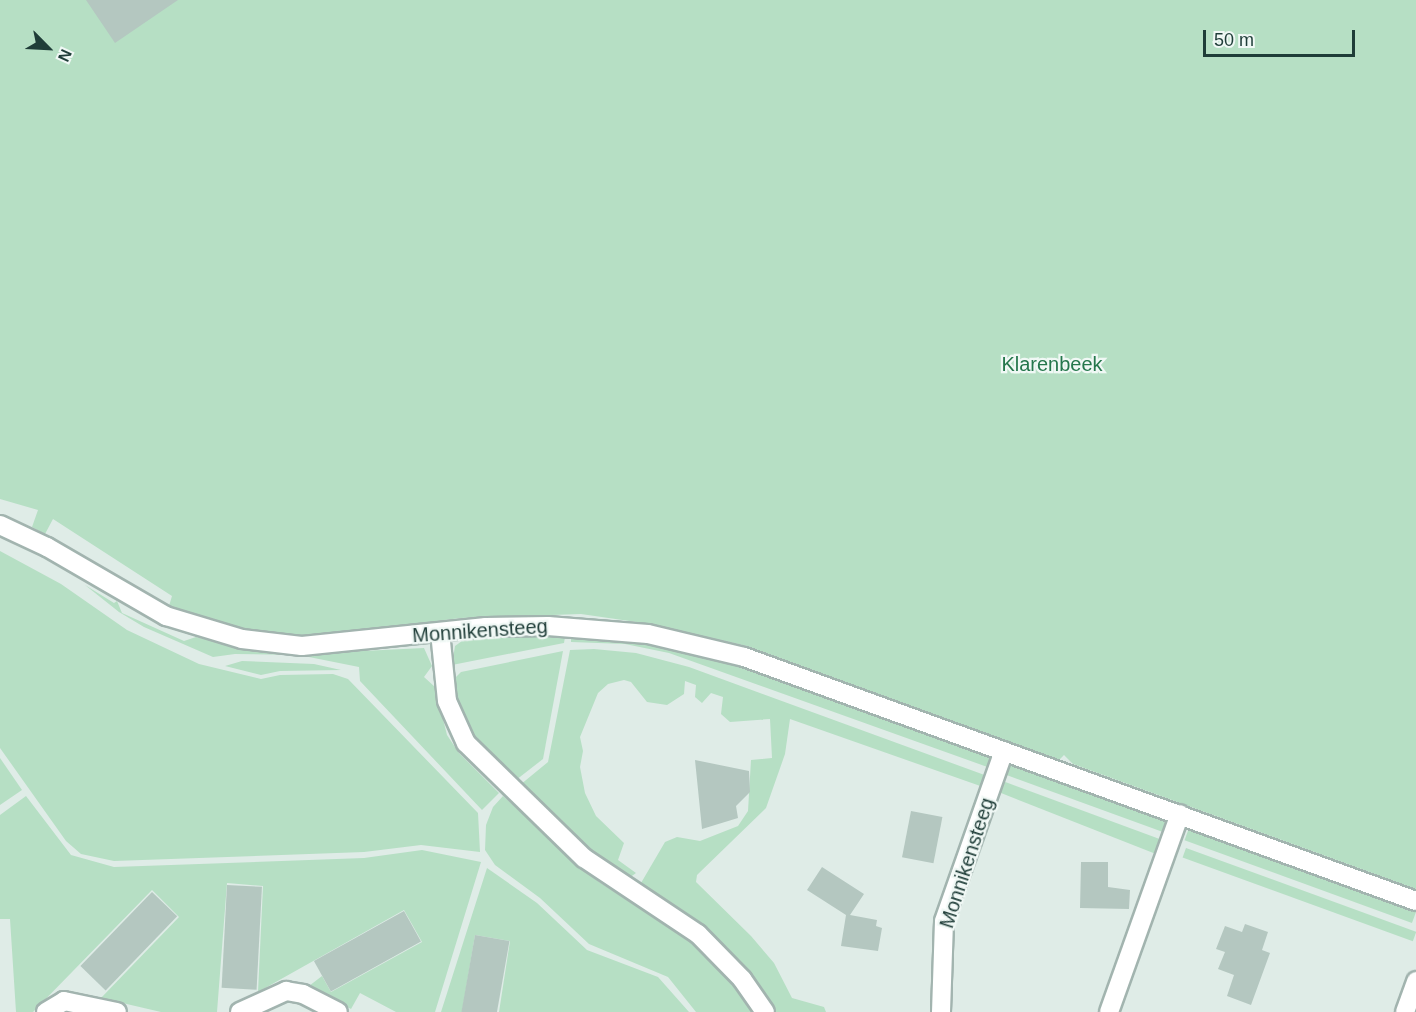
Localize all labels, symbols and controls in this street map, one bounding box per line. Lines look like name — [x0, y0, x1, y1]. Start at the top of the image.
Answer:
north arrow — [18, 18, 78, 78]
scale bar — [1206, 18, 1358, 56]
text: 50 m — [1214, 30, 1254, 50]
text: N — [55, 47, 75, 64]
park label: Klarenbeek — [1001, 352, 1103, 376]
street label: Monnikensteeg — [412, 614, 548, 648]
street label: Monnikensteeg — [935, 795, 999, 931]

